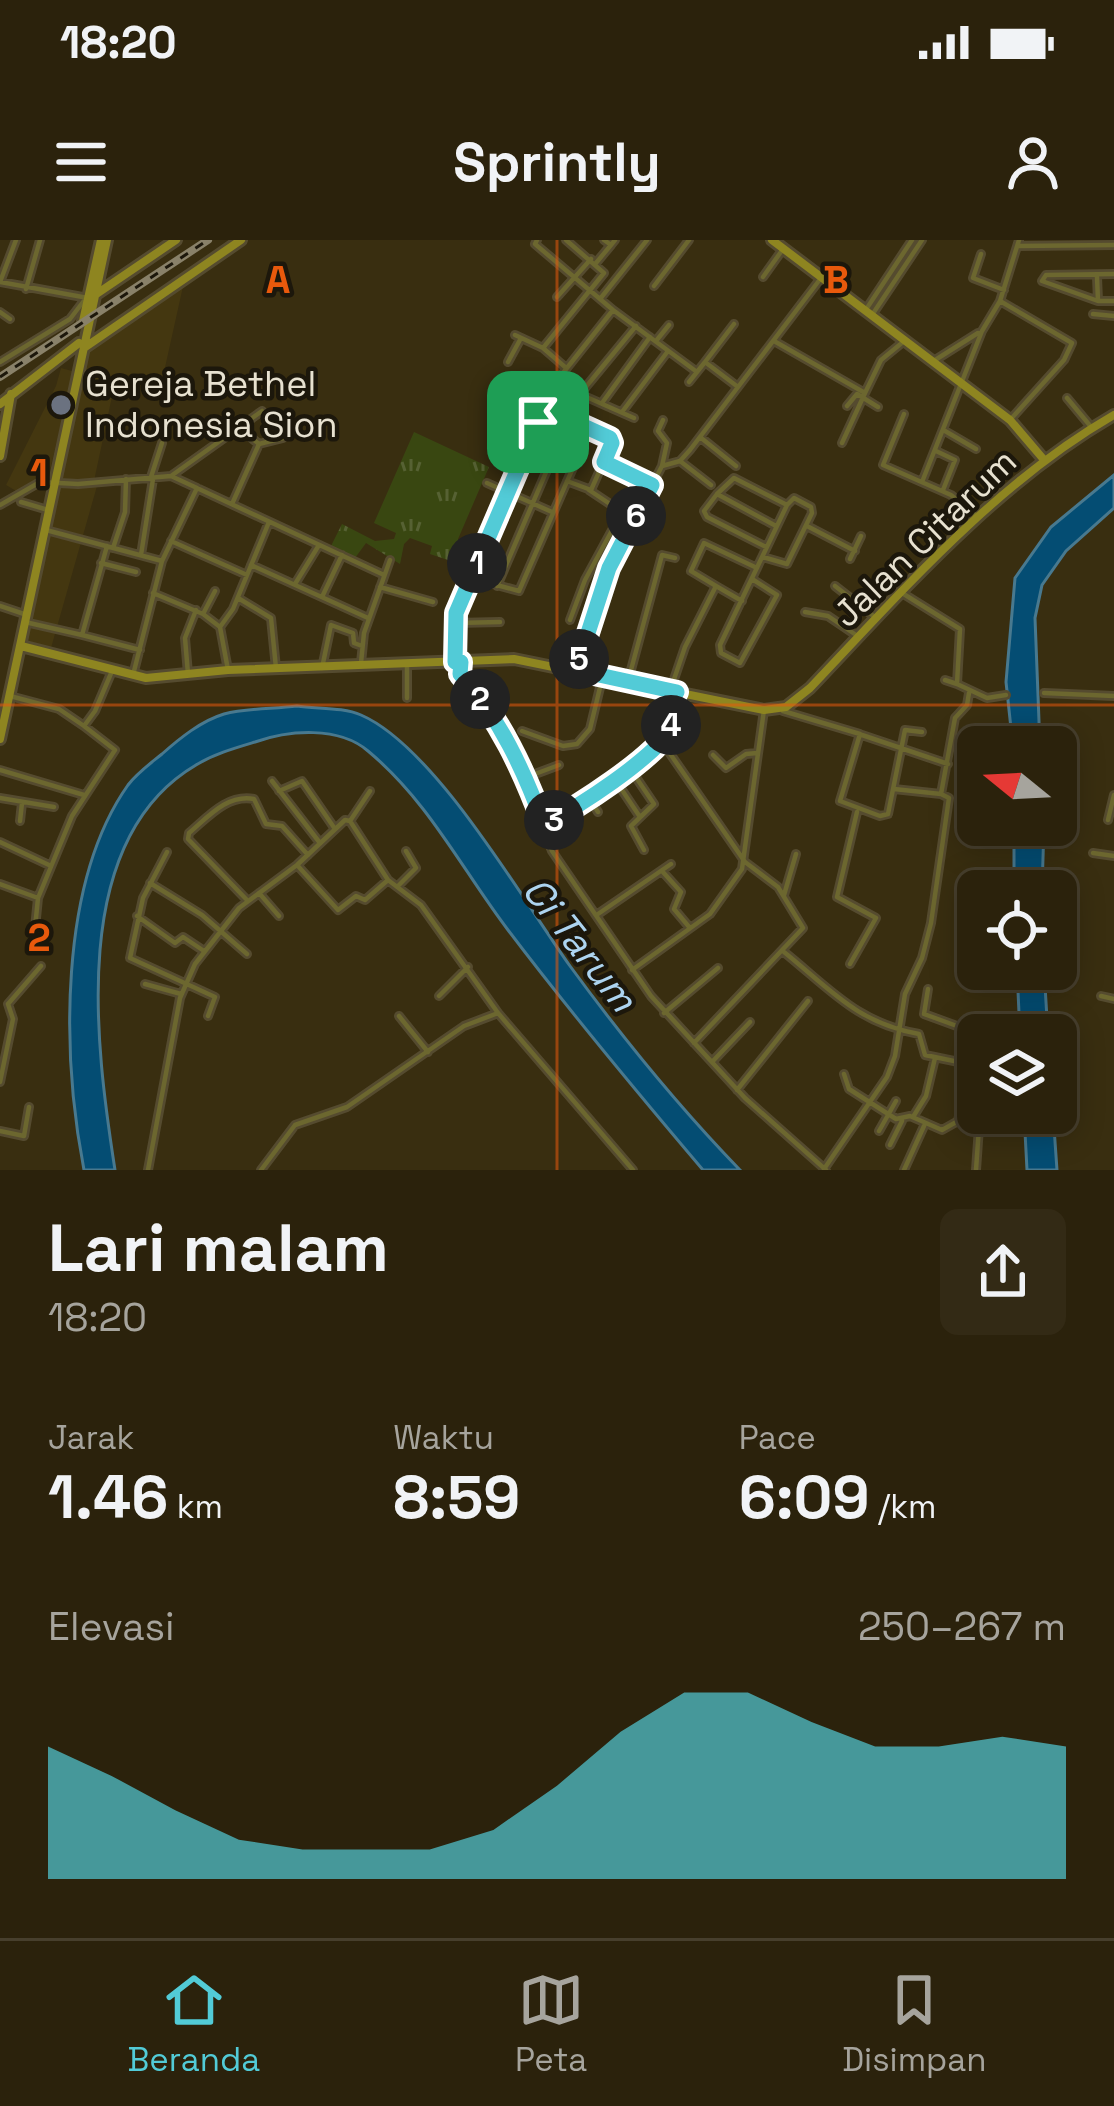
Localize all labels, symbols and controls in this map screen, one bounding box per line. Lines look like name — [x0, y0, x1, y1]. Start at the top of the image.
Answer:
text: 18:20 — [60, 14, 177, 71]
text: Sprintly — [453, 128, 661, 197]
icon: menu — [48, 129, 114, 195]
icon: person — [1000, 129, 1066, 195]
text: A — [266, 255, 291, 304]
text: B — [823, 255, 849, 304]
place label: Gereja Bethel Indonesia Sion — [85, 361, 338, 448]
pin — [487, 371, 589, 473]
icon: arrive — [505, 389, 571, 455]
marker: Gereja Bethel Indonesia Sion — [48, 392, 74, 418]
street label: Jalan Citarum — [824, 439, 1026, 637]
text: 1 — [30, 448, 48, 497]
pin: 6 — [606, 486, 666, 546]
text: 6 — [626, 495, 646, 537]
pin: 1 — [447, 533, 507, 593]
text: 1 — [470, 542, 484, 584]
pin: 5 — [549, 629, 609, 689]
text: 5 — [569, 638, 589, 680]
pin: 2 — [450, 669, 510, 729]
text: 2 — [470, 678, 490, 720]
pin: 4 — [641, 695, 701, 755]
text: 4 — [661, 704, 682, 746]
north arrow — [957, 726, 1077, 846]
map controls — [957, 726, 1077, 1134]
pin: 3 — [524, 790, 584, 850]
text: 3 — [544, 799, 564, 841]
water label: Ci Tarum — [512, 867, 649, 1022]
button: locate — [957, 870, 1077, 990]
text: 2 — [27, 913, 51, 962]
button: layers — [957, 1014, 1077, 1134]
text: Lari malam — [48, 1206, 389, 1290]
button: share — [940, 1209, 1066, 1335]
text: 18:20 — [48, 1293, 147, 1342]
text: Jarak — [48, 1417, 134, 1459]
text: Waktu — [393, 1417, 494, 1459]
text: Pace — [739, 1417, 816, 1459]
text: 1.46 — [48, 1459, 168, 1536]
text: 8:59 — [393, 1459, 520, 1536]
text: 6:09 — [739, 1459, 870, 1536]
text: km — [168, 1486, 223, 1528]
text: /km — [870, 1486, 936, 1528]
text: Elevasi — [48, 1602, 175, 1651]
text: 250–267 m — [858, 1602, 1066, 1651]
tab: Beranda — [127, 1967, 260, 2081]
tab: Peta — [515, 1967, 587, 2081]
tab: Disimpan — [842, 1967, 987, 2081]

